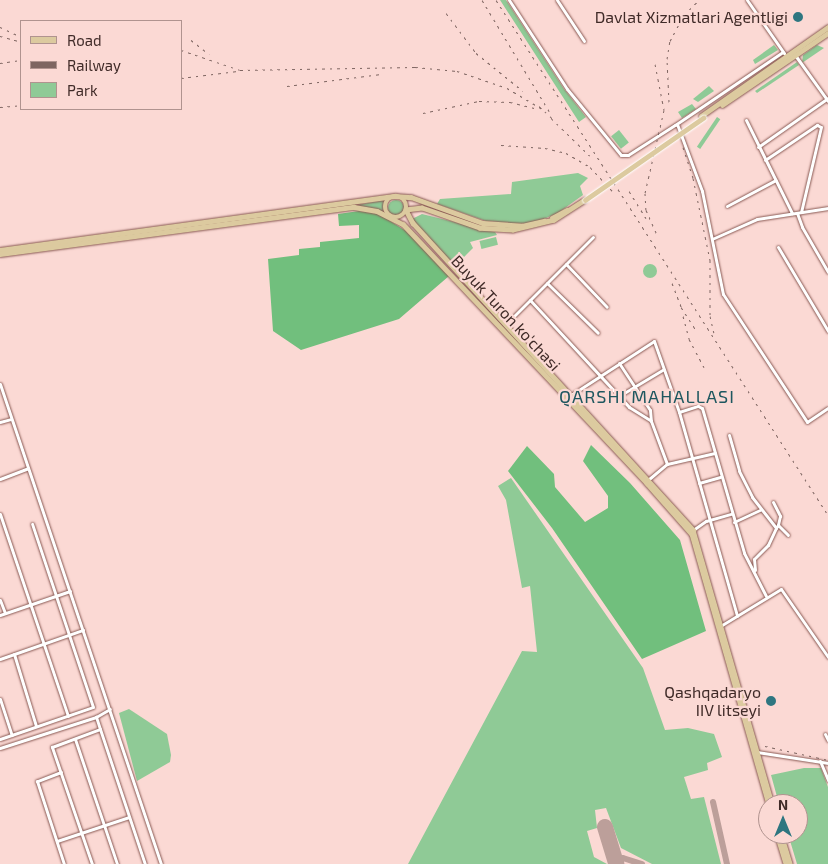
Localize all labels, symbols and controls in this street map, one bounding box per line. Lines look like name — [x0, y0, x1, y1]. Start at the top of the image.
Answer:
place label: Davlat Xizmatlari Agentligi — [594, 7, 788, 27]
marker: Davlat Xizmatlari Agentligi — [792, 11, 804, 23]
legend — [20, 20, 182, 110]
text: Road — [67, 31, 102, 49]
text: Railway — [67, 56, 121, 74]
text: Park — [67, 81, 98, 99]
street label: Buyuk Turon ko'chasi — [447, 251, 565, 375]
district label: QARSHI MAHALLASI — [557, 385, 737, 407]
place label: Qashqadaryo IIV litseyi — [664, 682, 761, 720]
marker: Qashqadaryo IIV litseyi — [765, 695, 777, 707]
north arrow — [758, 794, 808, 844]
text: N — [778, 796, 788, 813]

